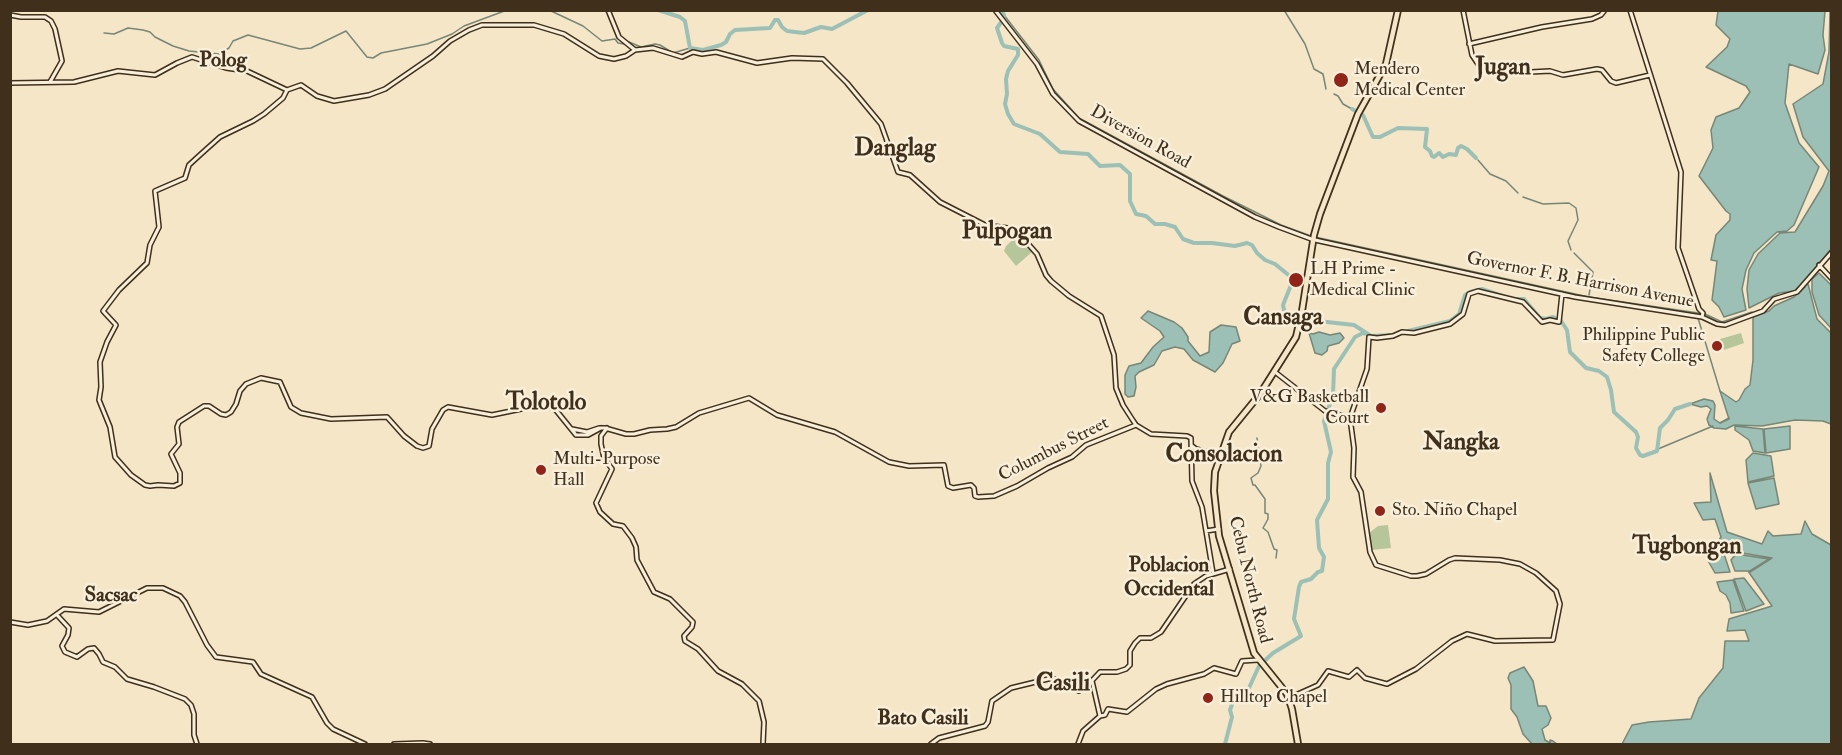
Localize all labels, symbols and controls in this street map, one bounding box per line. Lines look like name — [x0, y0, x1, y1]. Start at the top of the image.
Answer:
district label: Polog — [199, 48, 247, 74]
district label: Jugan — [1475, 55, 1531, 83]
place label: Mendero Medical Center — [1354, 59, 1465, 101]
marker: Mendero Medical Center — [1332, 71, 1350, 89]
street label: Diversion Road — [1086, 102, 1194, 174]
district label: Danglag — [854, 136, 936, 164]
district label: Pulpogan — [962, 219, 1052, 247]
street label: Governor F. B. Harrison Avenue — [1465, 248, 1695, 314]
place label: LH Prime - Medical Clinic — [1310, 259, 1415, 302]
marker: LH Prime - Medical Clinic — [1287, 271, 1305, 289]
district label: Cansaga — [1243, 305, 1323, 333]
place label: Philippine Public Safety College — [1582, 325, 1705, 368]
marker: Philippine Public Safety College — [1710, 339, 1724, 353]
place label: V&G Basketball Court — [1250, 387, 1369, 430]
district label: Tolotolo — [506, 390, 586, 418]
marker: V&G Basketball Court — [1374, 401, 1388, 415]
street label: Columbus Street — [995, 413, 1113, 487]
district label: Nangka — [1423, 430, 1499, 458]
district label: Consolacion — [1165, 442, 1283, 470]
place label: Multi-Purpose Hall — [553, 449, 660, 492]
marker: Multi-Purpose Hall — [534, 463, 548, 477]
place label: Sto. Niño Chapel — [1392, 500, 1517, 522]
marker: Sto. Niño Chapel — [1373, 504, 1387, 518]
street label: Cebu North Road — [1223, 514, 1275, 646]
district label: Tugbongan — [1632, 534, 1742, 562]
district label: Poblacion Occidental — [1124, 553, 1214, 603]
district label: Sacsac — [84, 583, 138, 609]
district label: Casili — [1036, 671, 1090, 699]
place label: Hilltop Chapel — [1220, 687, 1327, 709]
marker: Hilltop Chapel — [1201, 691, 1215, 705]
district label: Bato Casili — [877, 706, 969, 732]

